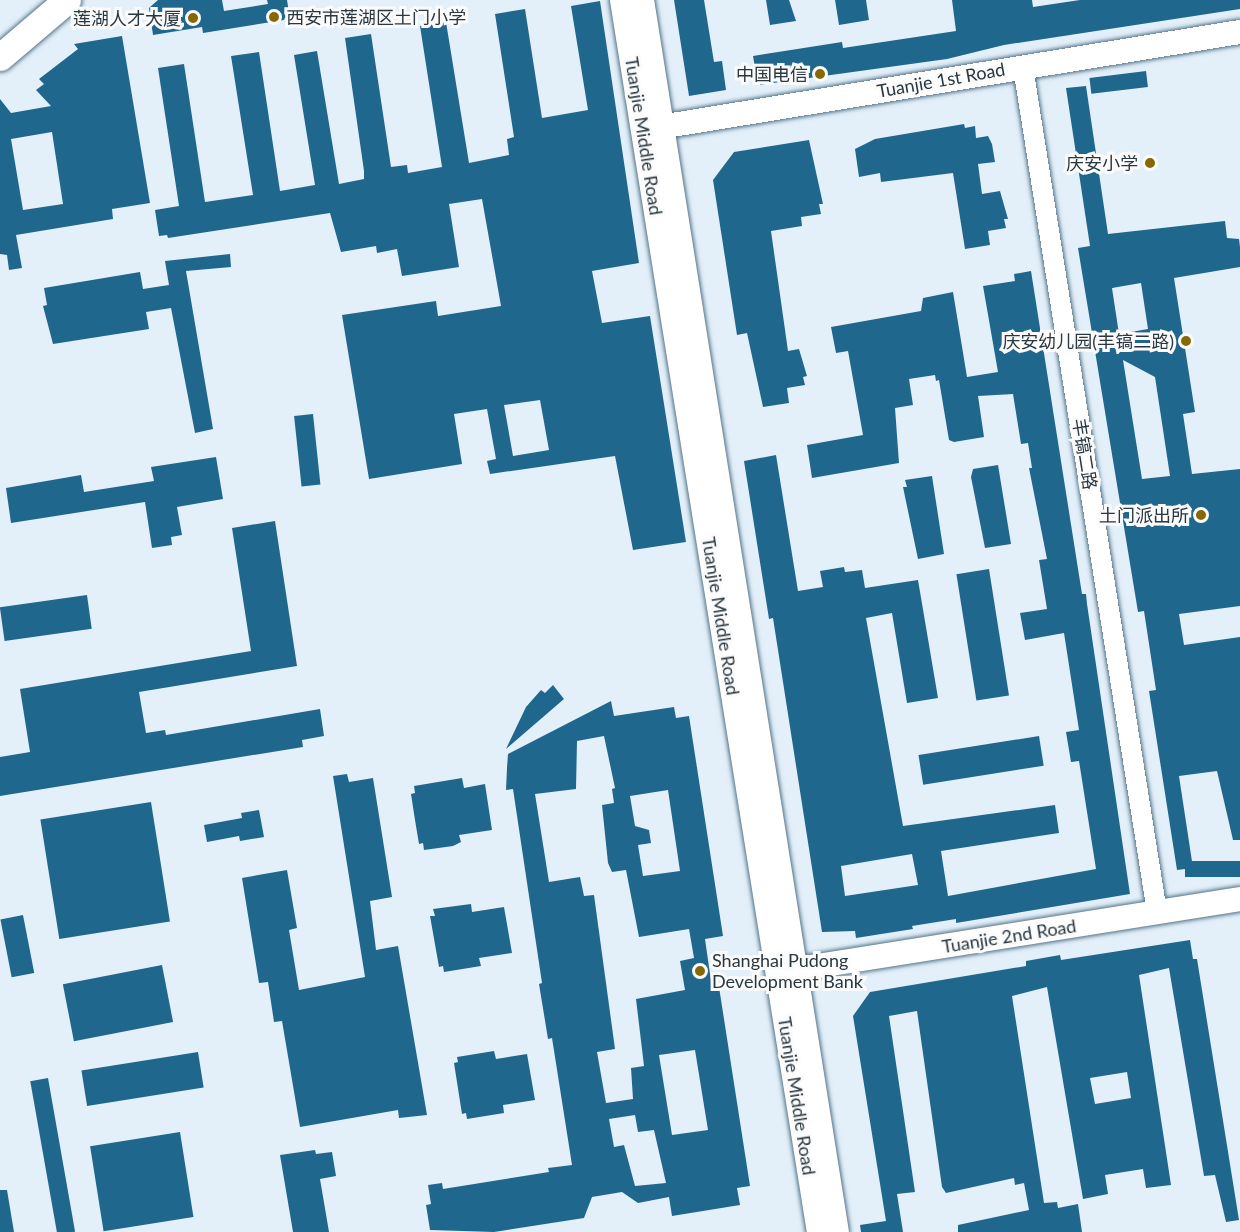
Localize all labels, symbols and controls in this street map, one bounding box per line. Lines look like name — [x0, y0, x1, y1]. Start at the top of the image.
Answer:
place label: 西安市莲湖区土门小学 — [286, 6, 466, 28]
place label: 莲湖人才大厦 — [73, 7, 181, 29]
marker: 西安市莲湖区土门小学 — [267, 10, 281, 24]
marker: 莲湖人才大厦 — [186, 11, 200, 25]
street label: Tuanjie Middle Road — [621, 55, 667, 217]
street label: Tuanjie 1st Road — [875, 58, 1007, 102]
place label: 中国电信 — [736, 63, 808, 85]
marker: 中国电信 — [813, 67, 827, 81]
place label: 庆安小学 — [1066, 152, 1138, 174]
marker: 庆安小学 — [1143, 156, 1157, 170]
place label: 庆安幼儿园(丰镐二路) — [1002, 330, 1174, 352]
marker: 庆安幼儿园(丰镐二路) — [1179, 334, 1193, 348]
street label: 丰镐二路 — [1069, 417, 1101, 491]
place label: 土门派出所 — [1099, 504, 1189, 526]
marker: 土门派出所 — [1194, 508, 1208, 522]
street label: Tuanjie Middle Road — [698, 535, 744, 697]
street label: Tuanjie 2nd Road — [940, 915, 1078, 957]
place label: Shanghai Pudong Development Bank — [712, 950, 863, 992]
marker: Shanghai Pudong Development Bank — [693, 964, 707, 978]
street label: Tuanjie Middle Road — [774, 1015, 820, 1177]

